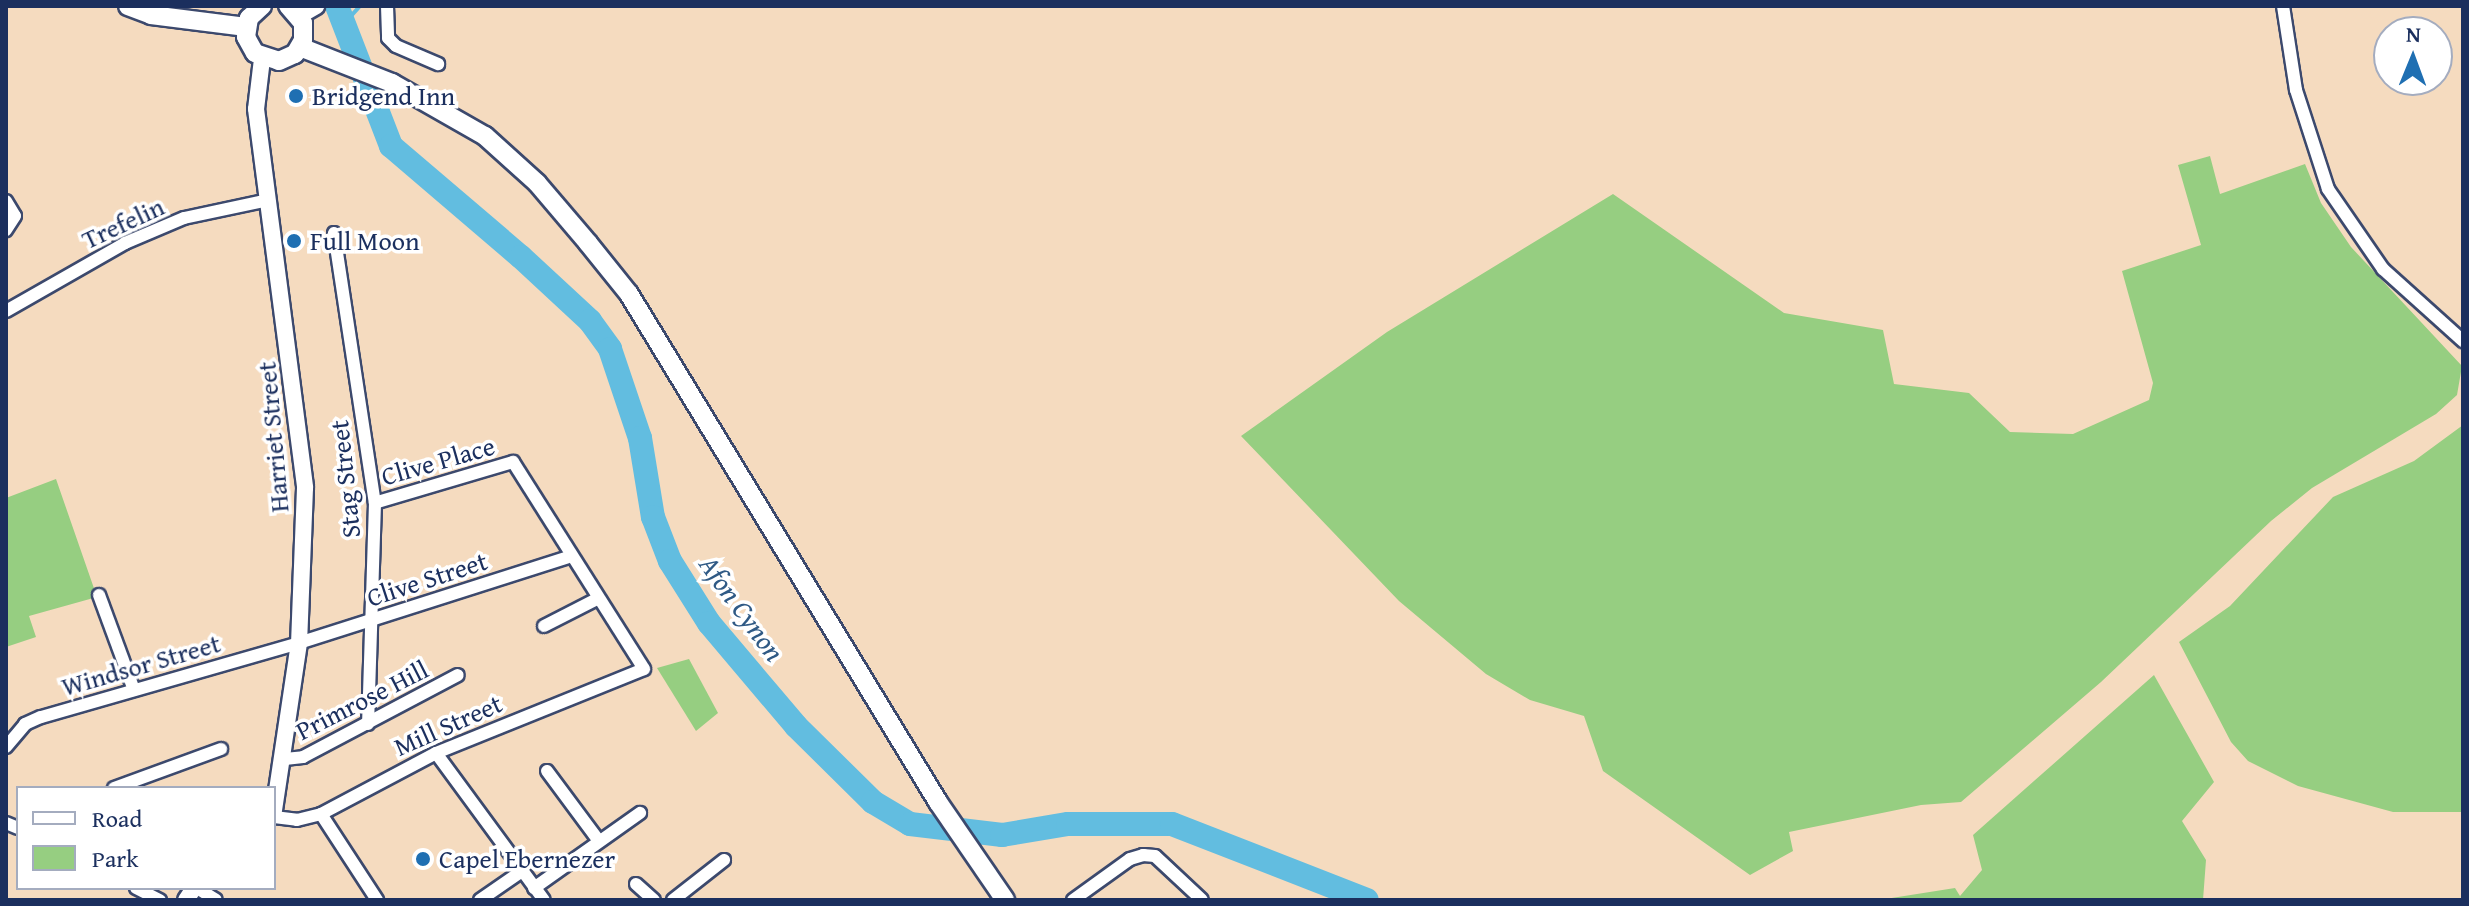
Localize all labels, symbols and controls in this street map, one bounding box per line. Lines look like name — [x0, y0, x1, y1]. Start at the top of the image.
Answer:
north arrow — [2373, 16, 2453, 96]
text: N — [2406, 18, 2421, 50]
place label: Bridgend Inn — [312, 80, 455, 112]
marker: Bridgend Inn — [287, 87, 305, 105]
street label: Trefelin — [77, 191, 169, 255]
place label: Full Moon — [310, 225, 420, 257]
marker: Full Moon — [285, 232, 303, 250]
street label: Harriet Street — [251, 360, 295, 514]
street label: Stag Street — [323, 418, 367, 540]
street label: Clive Place — [378, 430, 498, 492]
street label: Clive Street — [363, 545, 491, 613]
water label: Afon Cynon — [692, 548, 792, 668]
street label: Windsor Street — [58, 627, 224, 703]
street label: Primrose Hill — [291, 653, 433, 747]
street label: Mill Street — [389, 687, 507, 763]
legend — [16, 786, 276, 890]
text: Road — [92, 801, 142, 836]
text: Park — [92, 841, 138, 876]
place label: Capel Ebernezer — [439, 843, 615, 875]
marker: Capel Ebernezer — [414, 850, 432, 868]

